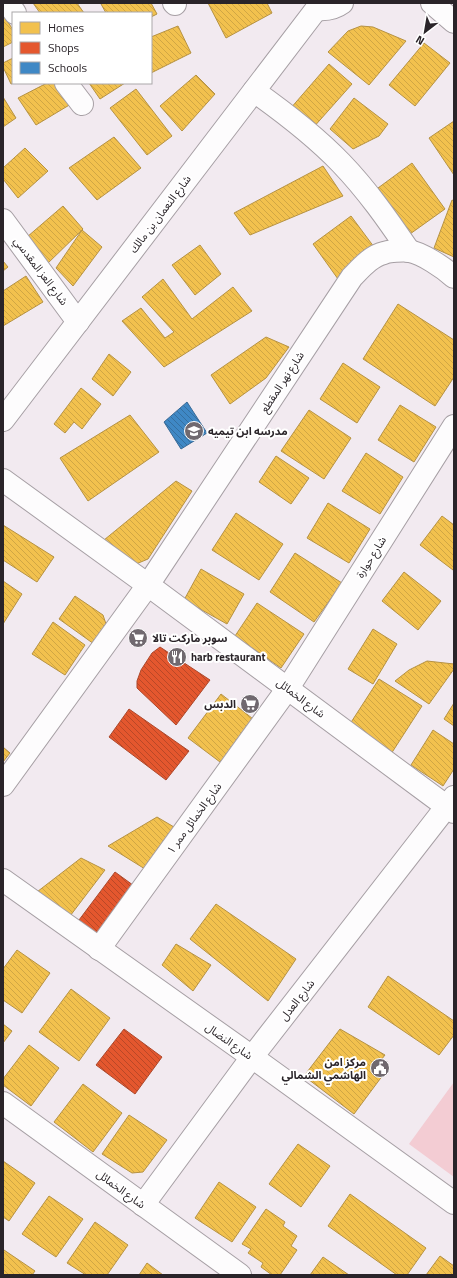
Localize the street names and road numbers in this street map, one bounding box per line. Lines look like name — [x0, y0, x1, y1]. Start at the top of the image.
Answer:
street label: شارع النعمان بن مالك — [125, 171, 195, 256]
street label: شارع العز المقدسي — [9, 234, 72, 310]
street label: شارع نهر المقطع — [256, 348, 308, 416]
street label: شارع حوارة — [352, 533, 390, 581]
street label: شارع الخمائل — [273, 674, 329, 722]
street label: شارع الخمائل ممر ١ — [163, 779, 226, 857]
street label: شارع العدل — [276, 976, 318, 1024]
street label: شارع النضال — [202, 1019, 256, 1063]
street label: شارع الخمائل — [93, 1166, 149, 1212]

